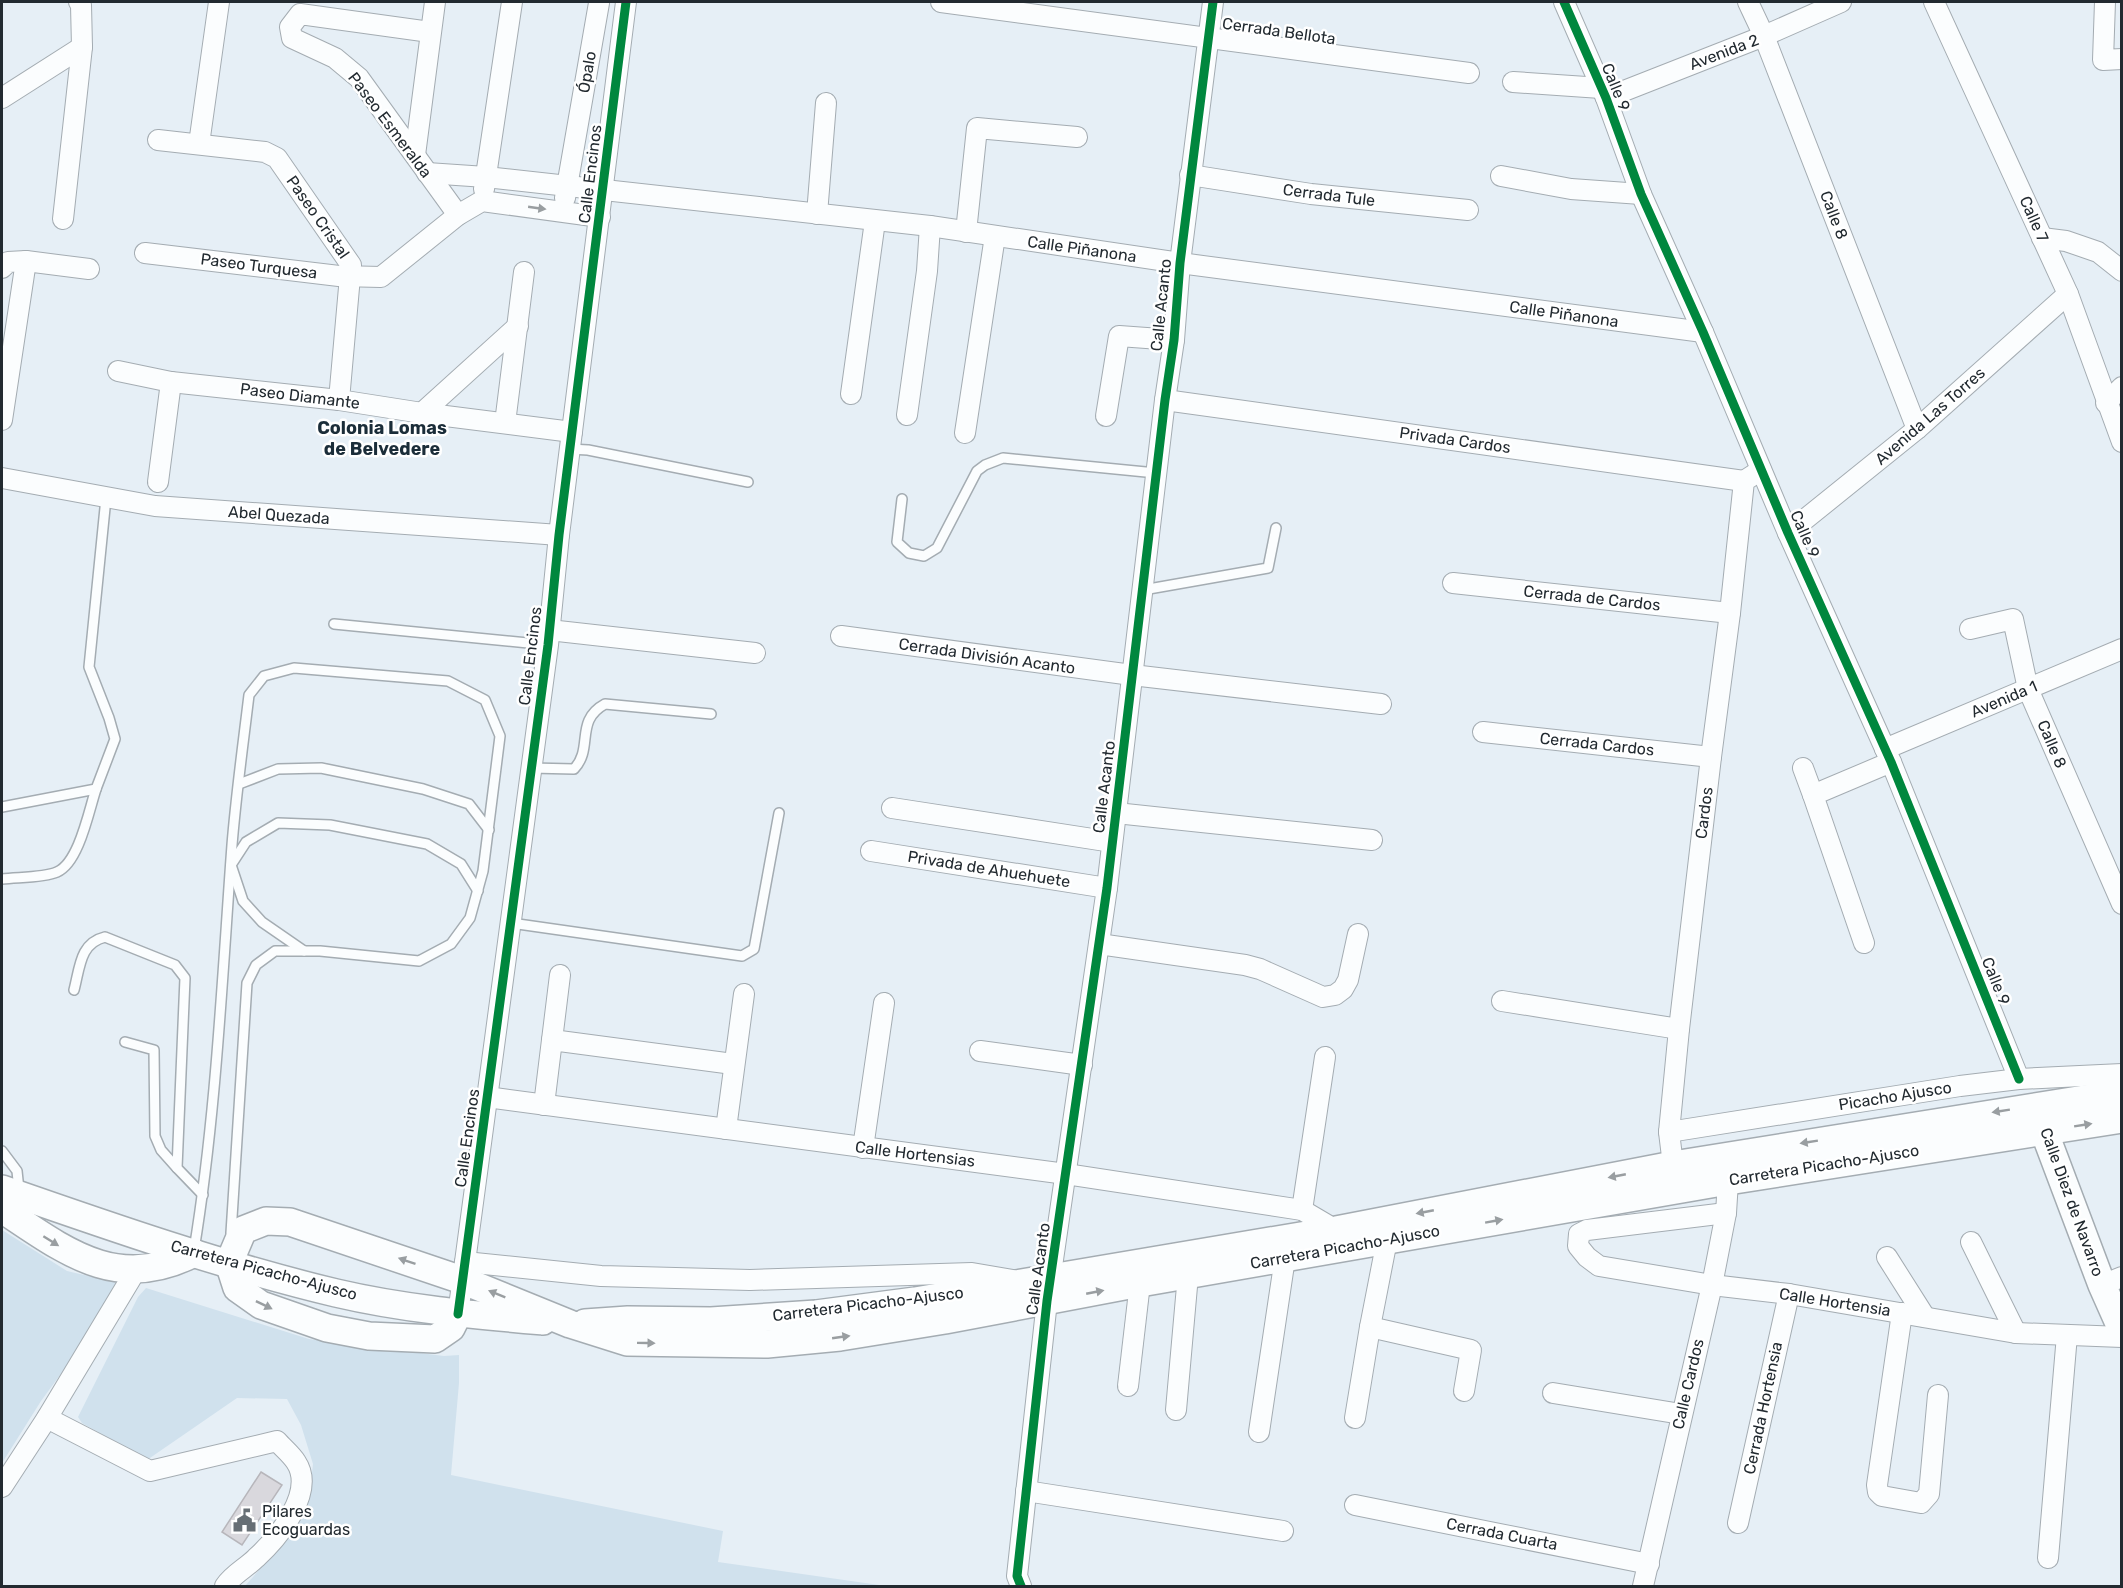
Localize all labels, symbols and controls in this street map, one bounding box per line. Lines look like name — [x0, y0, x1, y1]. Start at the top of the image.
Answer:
street label: Cerrada Bellota — [1221, 14, 1337, 48]
street label: Avenida 2 — [1687, 30, 1761, 74]
street label: Ópalo — [573, 49, 600, 94]
street label: Calle 9 — [1598, 60, 1634, 114]
street label: Paseo Esmeralda — [344, 68, 436, 182]
street label: Calle Encinos — [575, 124, 605, 224]
street label: Paseo Cristal — [282, 172, 354, 262]
street label: Cerrada Tule — [1282, 180, 1376, 210]
street label: Calle 8 — [1816, 188, 1852, 242]
street label: Calle 7 — [2015, 193, 2053, 245]
one-way arrow — [527, 204, 546, 213]
street label: Calle Piñanona — [1026, 232, 1138, 266]
street label: Paseo Turquesa — [200, 249, 318, 283]
street label: Calle Acanto — [1147, 258, 1175, 352]
street label: Calle Piñanona — [1508, 297, 1620, 331]
street label: Avenida Las Torres — [1871, 363, 1989, 469]
street label: Paseo Diamante — [239, 379, 361, 413]
district label: Colonia Lomas de Belvedere — [317, 417, 447, 460]
street label: Privada Cardos — [1398, 423, 1512, 457]
street label: Abel Quezada — [228, 502, 330, 528]
street label: Calle 9 — [1786, 507, 1824, 561]
street label: Cerrada de Cardos — [1523, 581, 1661, 615]
street label: Calle Encinos — [515, 606, 545, 706]
street label: Cerrada División Acanto — [897, 634, 1077, 678]
street label: Avenida 1 — [1968, 676, 2040, 722]
street label: Calle 8 — [2033, 717, 2071, 771]
street label: Cerrada Cardos — [1539, 729, 1655, 759]
street label: Calle Acanto — [1089, 740, 1119, 834]
street label: Cardos — [1691, 786, 1717, 840]
street label: Privada de Ahuehuete — [906, 847, 1072, 891]
street label: Calle 9 — [1978, 954, 2014, 1008]
street label: Picacho Ajusco — [1837, 1078, 1953, 1114]
street label: Calle Encinos — [451, 1088, 483, 1188]
one-way arrow — [1992, 1107, 2011, 1116]
one-way arrow — [2073, 1120, 2092, 1129]
street label: Calle Diez de Navarro — [2036, 1125, 2108, 1279]
street label: Calle Hortensias — [854, 1137, 976, 1171]
one-way arrow — [1799, 1138, 1818, 1147]
street label: Carretera Picacho-Ajusco — [1728, 1141, 1920, 1189]
one-way arrow — [1607, 1172, 1626, 1181]
one-way arrow — [1416, 1208, 1435, 1217]
one-way arrow — [1485, 1217, 1504, 1226]
street label: Carretera Picacho-Ajusco — [1249, 1221, 1441, 1273]
street label: Calle Acanto — [1022, 1222, 1054, 1316]
one-way arrow — [43, 1235, 59, 1246]
street label: Carretera Picacho-Ajusco — [169, 1236, 359, 1304]
one-way arrow — [398, 1256, 416, 1266]
street label: Carretera Picacho-Ajusco — [771, 1283, 965, 1325]
street label: Calle Hortensia — [1778, 1284, 1892, 1320]
one-way arrow — [1086, 1287, 1105, 1296]
one-way arrow — [487, 1289, 505, 1299]
one-way arrow — [255, 1300, 272, 1309]
one-way arrow — [832, 1332, 851, 1341]
street label: Calle Cardos — [1668, 1337, 1708, 1431]
one-way arrow — [637, 1338, 656, 1348]
street label: Cerrada Hortensia — [1740, 1340, 1786, 1476]
place label: Pilares Ecoguardas — [262, 1502, 350, 1539]
public building icon: Pilares Ecoguardas — [231, 1507, 257, 1533]
street label: Cerrada Cuarta — [1445, 1514, 1559, 1554]

